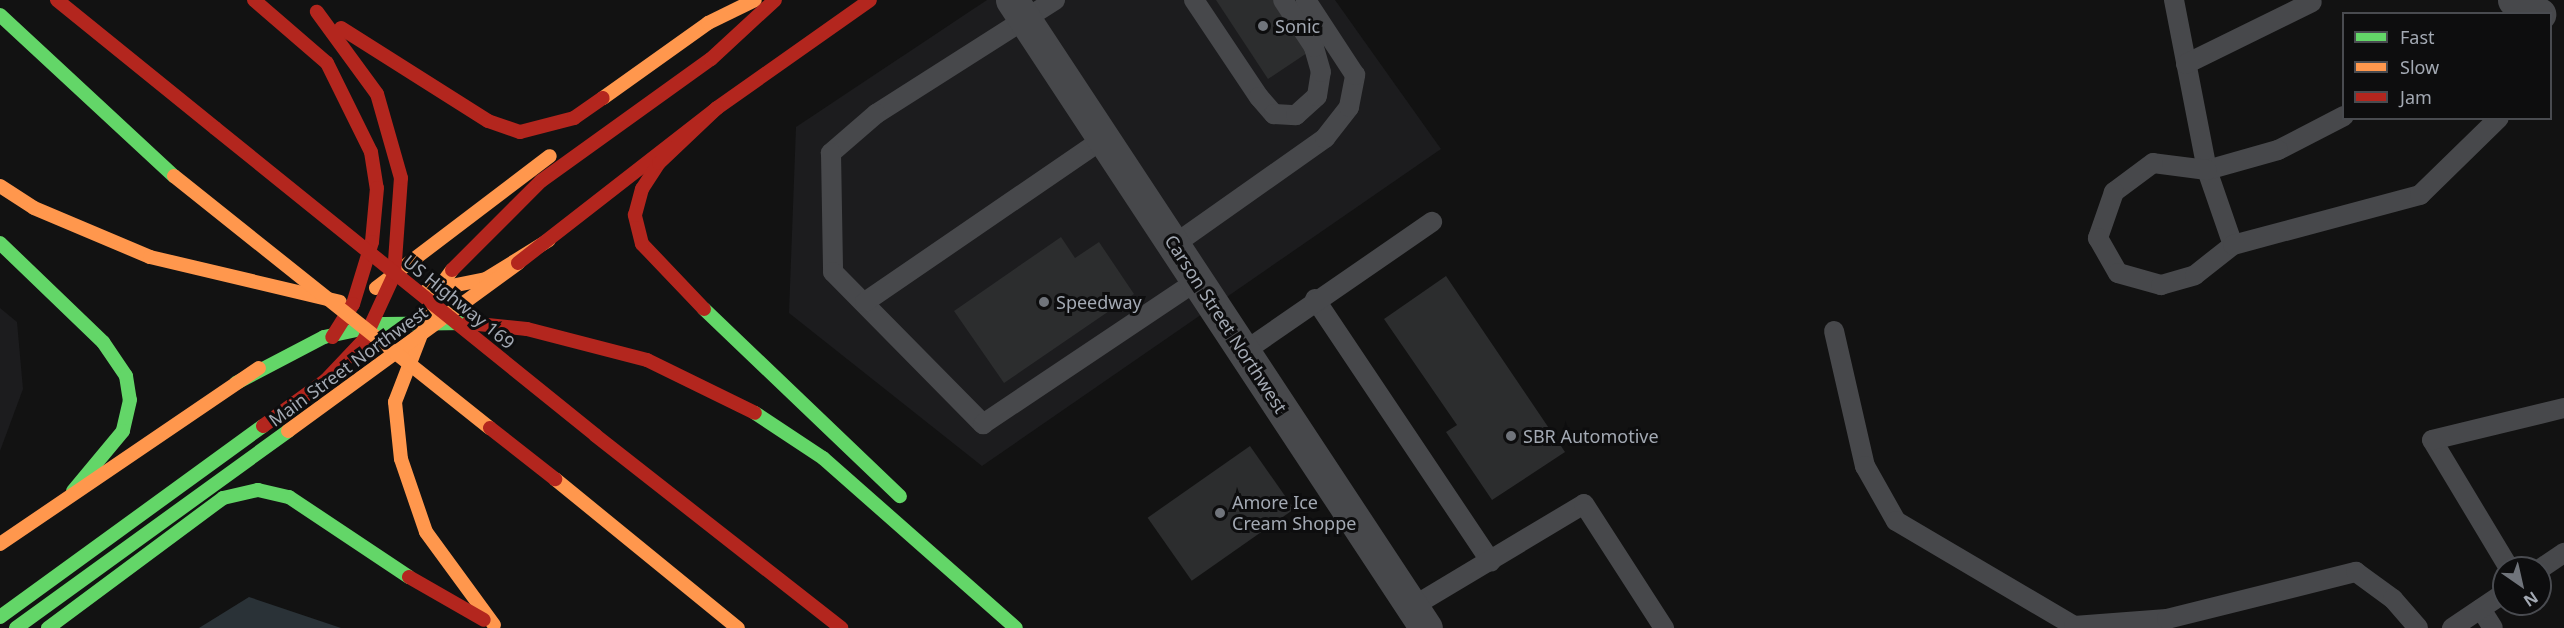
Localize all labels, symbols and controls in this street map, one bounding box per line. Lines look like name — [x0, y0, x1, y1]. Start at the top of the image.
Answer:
legend — [2342, 12, 2552, 120]
place label: Sonic — [1275, 15, 1320, 37]
marker: Sonic — [1256, 19, 1270, 33]
text: Fast — [2400, 25, 2435, 49]
text: Slow — [2400, 55, 2439, 79]
text: Jam — [2400, 85, 2432, 109]
street label: Carson Street Northwest — [1160, 231, 1292, 417]
street label: US Highway 169 — [399, 251, 519, 353]
place label: Speedway — [1056, 291, 1142, 313]
marker: Speedway — [1037, 295, 1051, 309]
street label: Main Street Northwest — [264, 301, 432, 431]
place label: SBR Automotive — [1523, 425, 1659, 447]
marker: SBR Automotive — [1504, 429, 1518, 443]
place label: Amore Ice Cream Shoppe — [1232, 492, 1356, 534]
marker: Amore Ice Cream Shoppe — [1213, 506, 1227, 520]
north arrow — [2492, 556, 2552, 616]
text: N — [2519, 587, 2543, 612]

